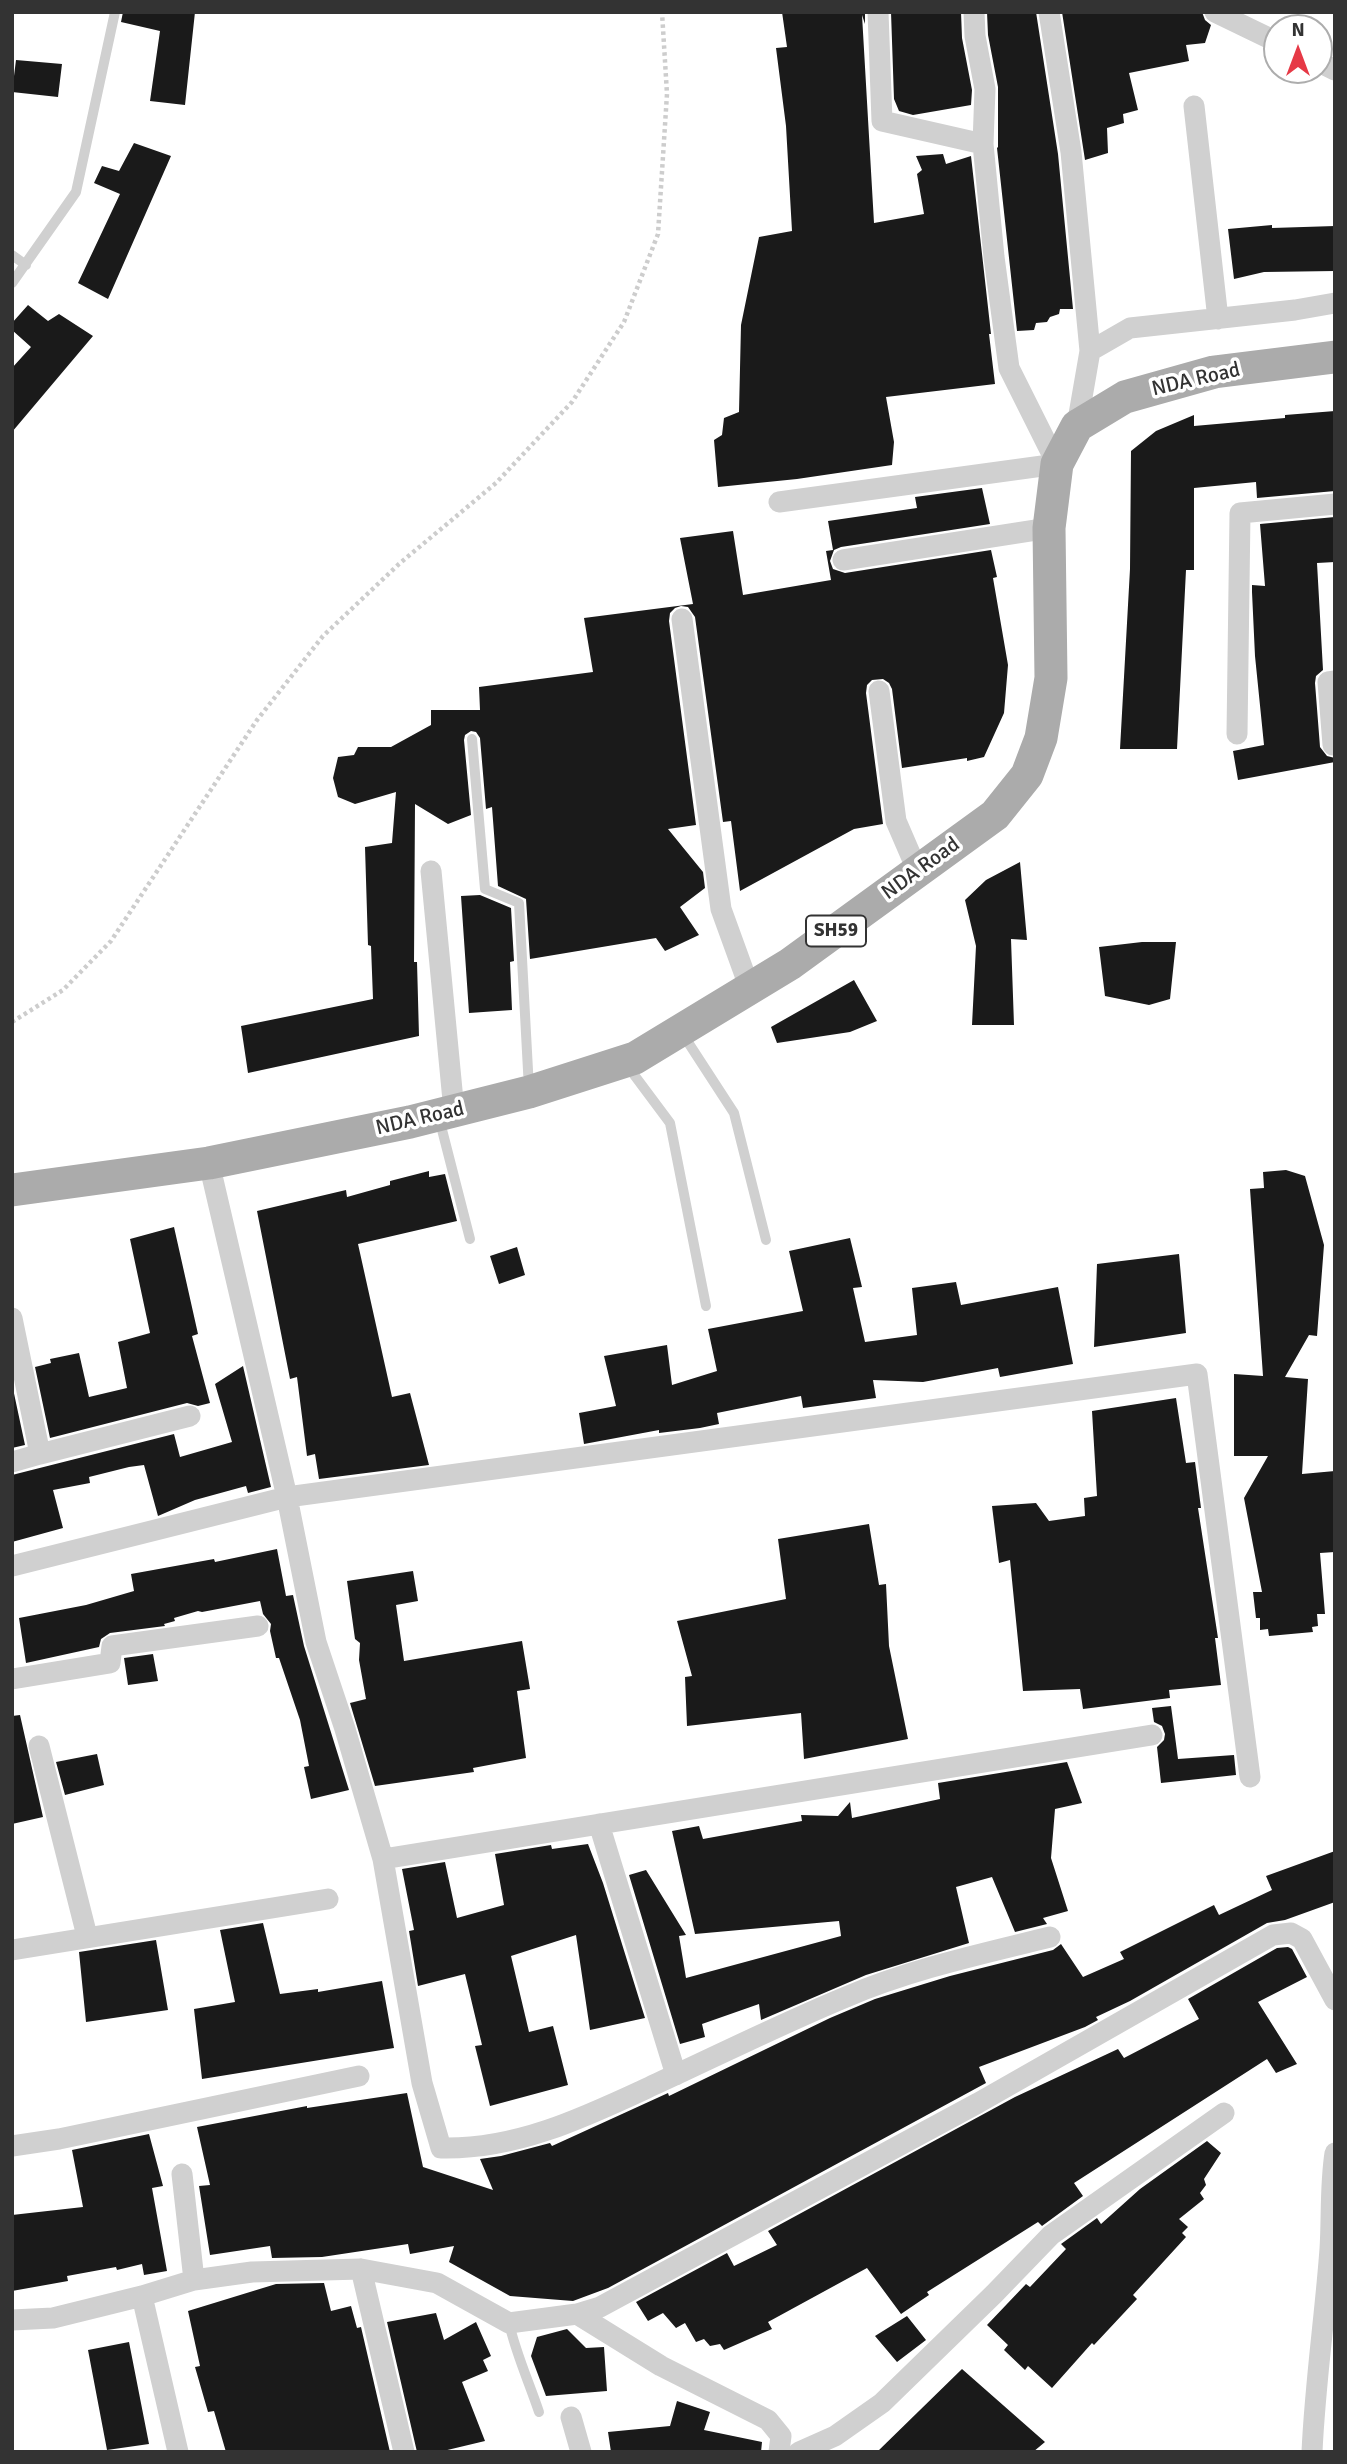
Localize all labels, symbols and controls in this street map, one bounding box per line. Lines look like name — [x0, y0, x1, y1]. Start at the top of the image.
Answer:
north arrow — [1263, 14, 1333, 84]
text: N — [1291, 18, 1305, 42]
street label: NDA Road — [1149, 358, 1243, 402]
street label: NDA Road — [877, 832, 965, 906]
road number: SH59 — [806, 916, 866, 946]
street label: NDA Road — [373, 1097, 467, 1141]

